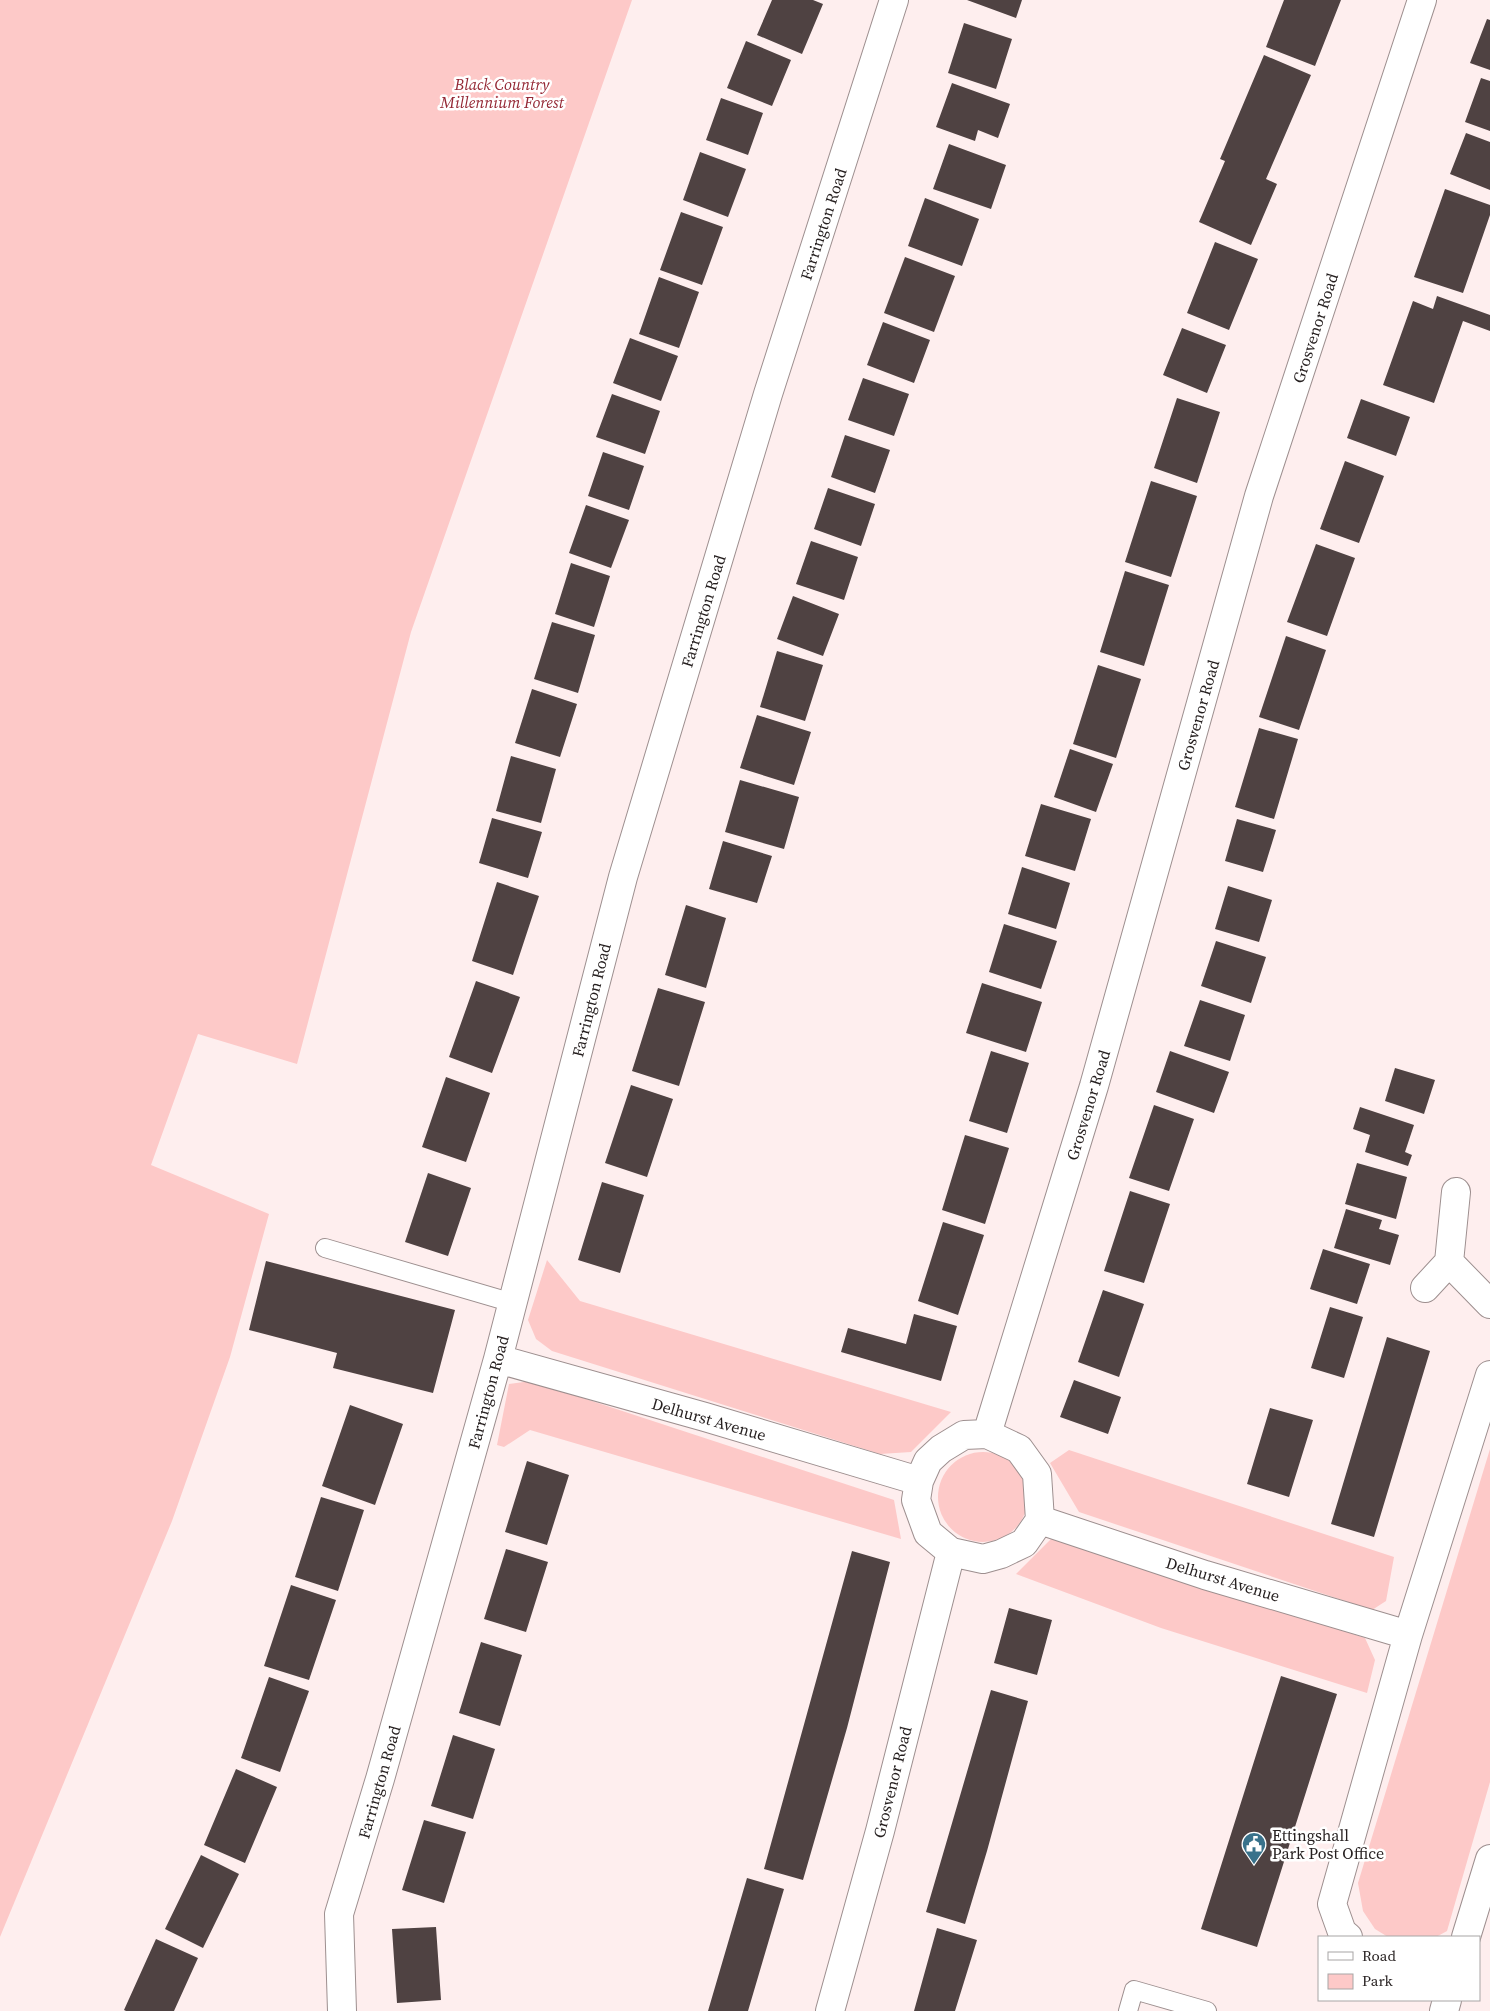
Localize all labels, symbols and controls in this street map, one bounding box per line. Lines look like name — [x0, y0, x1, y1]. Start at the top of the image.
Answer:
park label: Black Country Millennium Forest — [439, 73, 564, 113]
street label: Farrington Road — [795, 165, 851, 283]
street label: Grosvenor Road — [1287, 270, 1343, 386]
street label: Farrington Road — [675, 552, 731, 670]
street label: Grosvenor Road — [1172, 657, 1224, 773]
street label: Farrington Road — [566, 941, 616, 1059]
street label: Grosvenor Road — [1061, 1047, 1115, 1163]
street label: Farrington Road — [462, 1333, 514, 1451]
street label: Delhurst Avenue — [649, 1392, 769, 1446]
street label: Delhurst Avenue — [1163, 1551, 1283, 1607]
street label: Farrington Road — [352, 1723, 406, 1841]
street label: Grosvenor Road — [867, 1724, 917, 1840]
place label: Ettingshall Park Post Office — [1272, 1824, 1384, 1864]
public building icon: Ettingshall Park Post Office — [1241, 1831, 1267, 1865]
legend — [1318, 1936, 1480, 2001]
text: Road — [1362, 1945, 1396, 1966]
text: Park — [1362, 1970, 1394, 1991]

